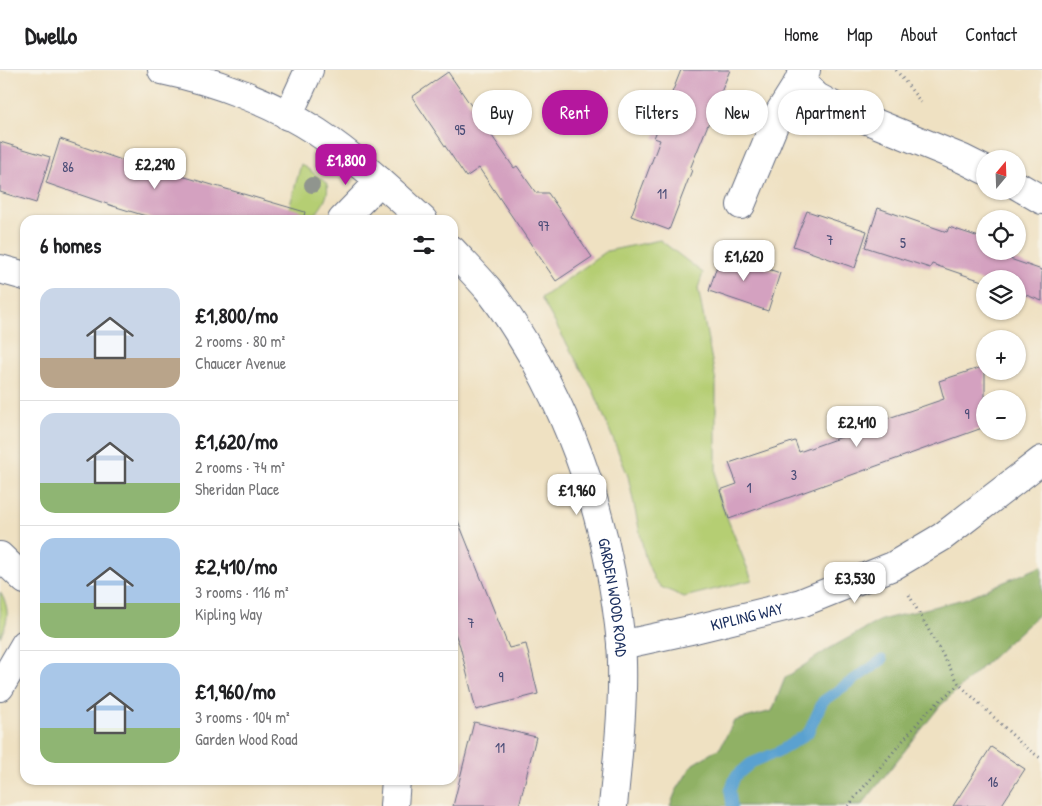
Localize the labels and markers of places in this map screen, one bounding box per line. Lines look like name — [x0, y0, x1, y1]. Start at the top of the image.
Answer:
pin: £1,800 — [305, 144, 387, 186]
pin: £2,290 — [114, 148, 196, 190]
pin: £1,620 — [703, 240, 785, 282]
pin: £2,410 — [816, 406, 898, 448]
pin: £1,960 — [536, 474, 618, 516]
pin: £3,530 — [814, 562, 896, 604]

